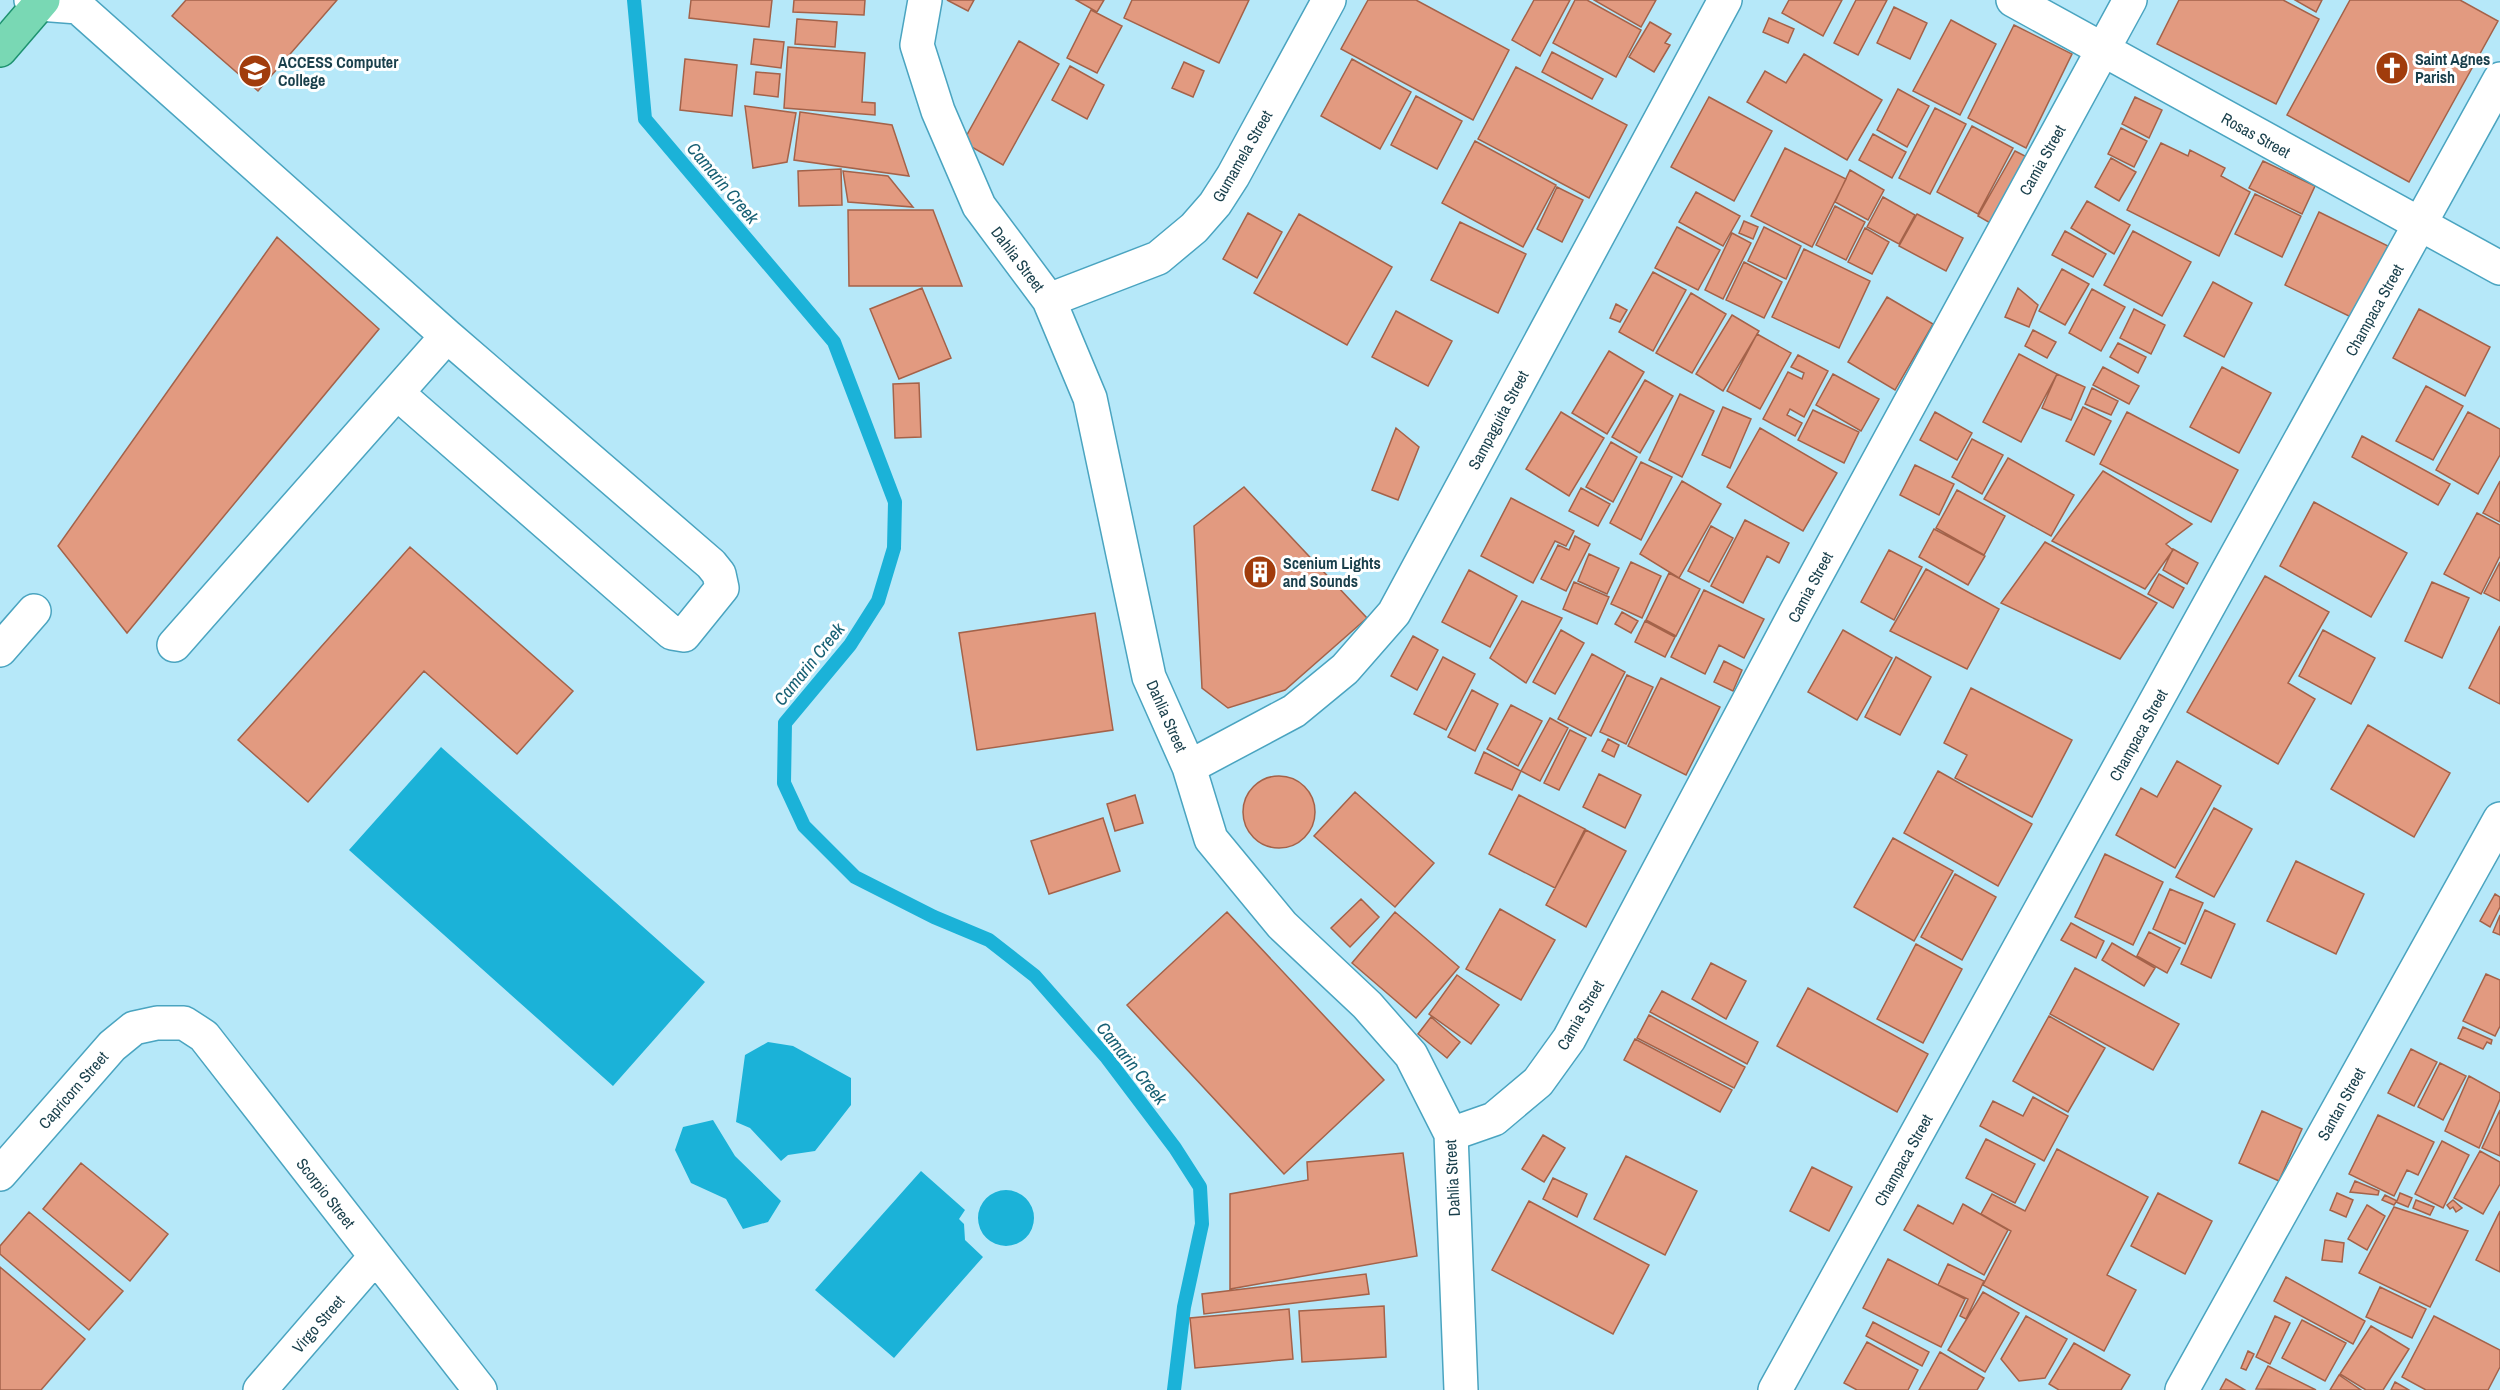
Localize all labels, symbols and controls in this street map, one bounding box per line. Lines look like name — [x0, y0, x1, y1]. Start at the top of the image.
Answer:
place label: Saint Agnes Parish — [2415, 48, 2490, 88]
church icon: Saint Agnes Parish — [2374, 50, 2410, 86]
place label: ACCESS Computer College — [278, 51, 399, 91]
school or university icon: ACCESS Computer College — [237, 53, 273, 89]
street label: Gumamela Street — [1207, 106, 1277, 206]
street label: Rosas Street — [2217, 107, 2295, 163]
street label: Camia Street — [2014, 121, 2071, 199]
water label: Camarin Creek — [681, 137, 765, 230]
street label: Dahlia Street — [986, 222, 1050, 296]
street label: Champaca Street — [2340, 260, 2409, 360]
street label: Sampaguita Street — [1463, 366, 1534, 473]
street label: Camia Street — [1782, 547, 1838, 626]
place label: Scenium Lights and Sounds — [1283, 552, 1381, 592]
building icon: Scenium Lights and Sounds — [1242, 554, 1278, 590]
water label: Camarin Creek — [768, 617, 851, 711]
street label: Dahlia Street — [1141, 677, 1193, 756]
street label: Champaca Street — [2104, 685, 2173, 785]
street label: Camia Street — [1551, 976, 1609, 1054]
water label: Camarin Creek — [1091, 1016, 1174, 1110]
street label: Capricorn Street — [33, 1046, 113, 1134]
street label: Santan Street — [2312, 1063, 2370, 1144]
street label: Champaca Street — [1869, 1110, 1938, 1210]
street label: Dahlia Street — [1439, 1139, 1465, 1217]
street label: Scorpio Street — [292, 1153, 361, 1233]
street label: Virgo Street — [287, 1290, 349, 1358]

